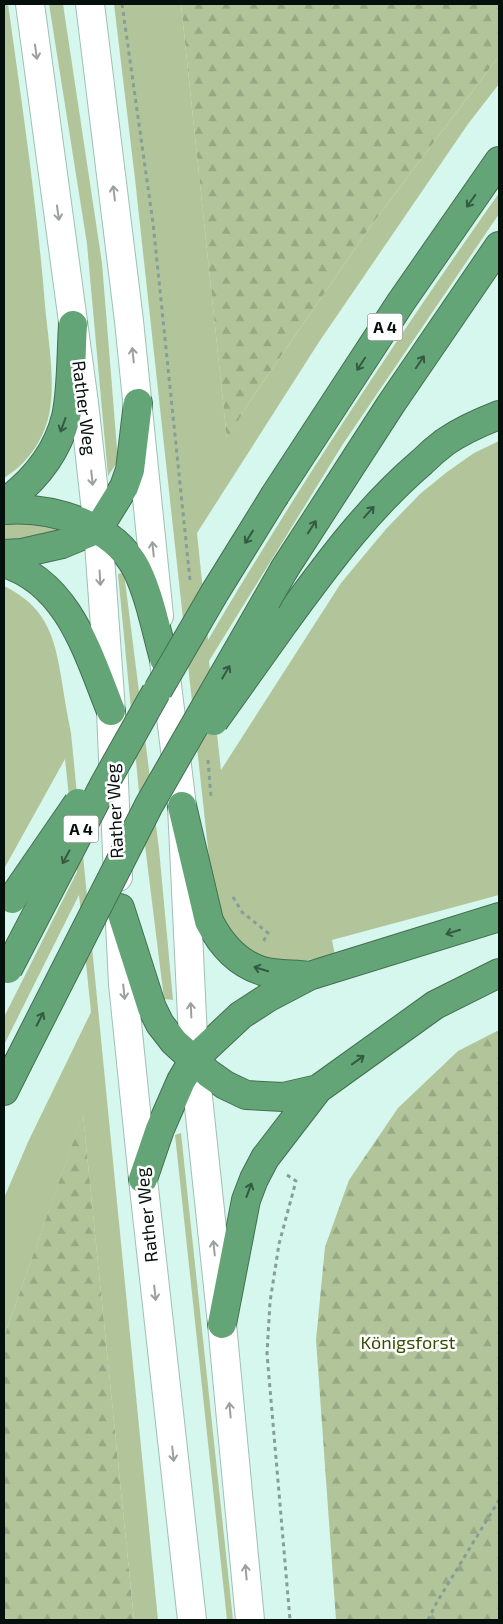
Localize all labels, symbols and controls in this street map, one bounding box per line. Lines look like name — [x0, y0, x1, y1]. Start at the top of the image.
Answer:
one-way arrow — [31, 44, 41, 60]
one-way arrow — [109, 185, 119, 201]
one-way arrow — [466, 193, 476, 207]
one-way arrow — [53, 205, 63, 221]
road number: A 4 — [368, 314, 402, 341]
one-way arrow — [128, 347, 138, 363]
one-way arrow — [415, 355, 425, 369]
one-way arrow — [355, 357, 365, 371]
street label: Rather Weg — [68, 359, 102, 456]
one-way arrow — [58, 417, 67, 433]
one-way arrow — [87, 469, 97, 485]
one-way arrow — [364, 505, 375, 518]
one-way arrow — [306, 520, 317, 534]
one-way arrow — [244, 529, 254, 543]
one-way arrow — [148, 541, 157, 557]
one-way arrow — [96, 569, 105, 585]
one-way arrow — [221, 665, 231, 679]
street label: Rather Weg — [101, 763, 127, 859]
road number: A 4 — [64, 816, 98, 842]
one-way arrow — [61, 850, 71, 865]
one-way arrow — [445, 927, 461, 937]
one-way arrow — [253, 964, 269, 974]
one-way arrow — [119, 984, 129, 1000]
one-way arrow — [187, 1003, 196, 1019]
one-way arrow — [36, 1012, 45, 1027]
one-way arrow — [351, 1055, 364, 1066]
street label: Rather Weg — [130, 1167, 162, 1264]
one-way arrow — [245, 1183, 254, 1199]
one-way arrow — [209, 1241, 219, 1257]
one-way arrow — [150, 1285, 160, 1301]
park label: Königsforst — [361, 1331, 456, 1353]
one-way arrow — [225, 1402, 235, 1418]
one-way arrow — [168, 1446, 178, 1462]
one-way arrow — [241, 1564, 250, 1580]

